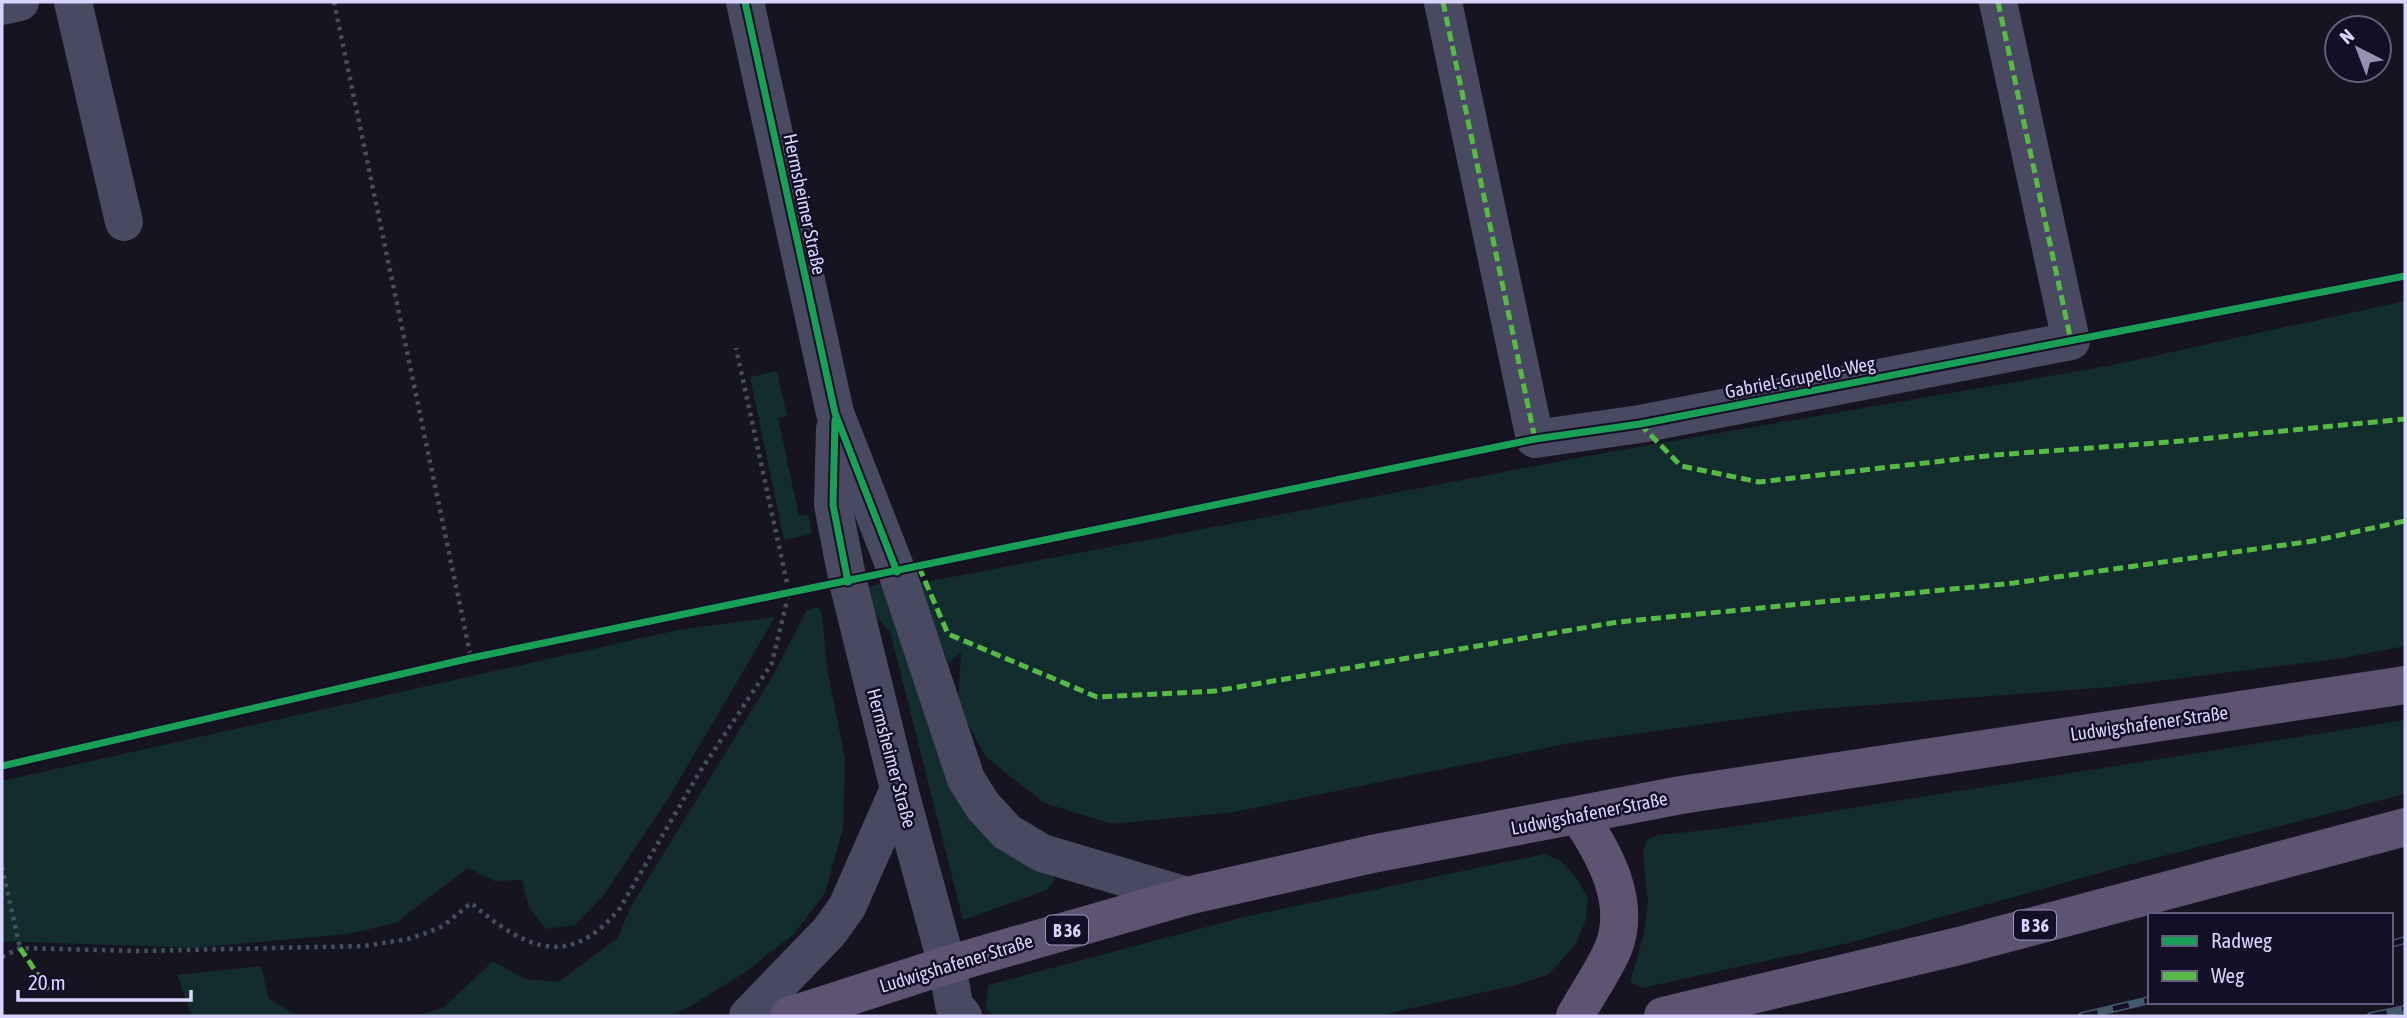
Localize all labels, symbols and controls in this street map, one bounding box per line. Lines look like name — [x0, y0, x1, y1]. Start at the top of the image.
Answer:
north arrow — [2323, 14, 2393, 84]
text: N — [2335, 24, 2358, 48]
street label: Hermsheimer Straße — [779, 132, 831, 276]
street label: Gabriel-Grupello-Weg — [1723, 352, 1878, 402]
street label: Hermsheimer Straße — [863, 686, 921, 830]
street label: Ludwigshafener Straße — [2069, 701, 2229, 745]
street label: Ludwigshafener Straße — [1509, 787, 1669, 839]
road number: B 36 — [2014, 910, 2056, 940]
legend — [2148, 913, 2393, 1004]
road number: B 36 — [1046, 916, 1088, 945]
text: Radweg — [2211, 928, 2272, 952]
street label: Ludwigshafener Straße — [877, 929, 1035, 997]
scale bar — [18, 958, 191, 1002]
text: Weg — [2211, 963, 2244, 987]
text: 20 m — [28, 970, 66, 994]

